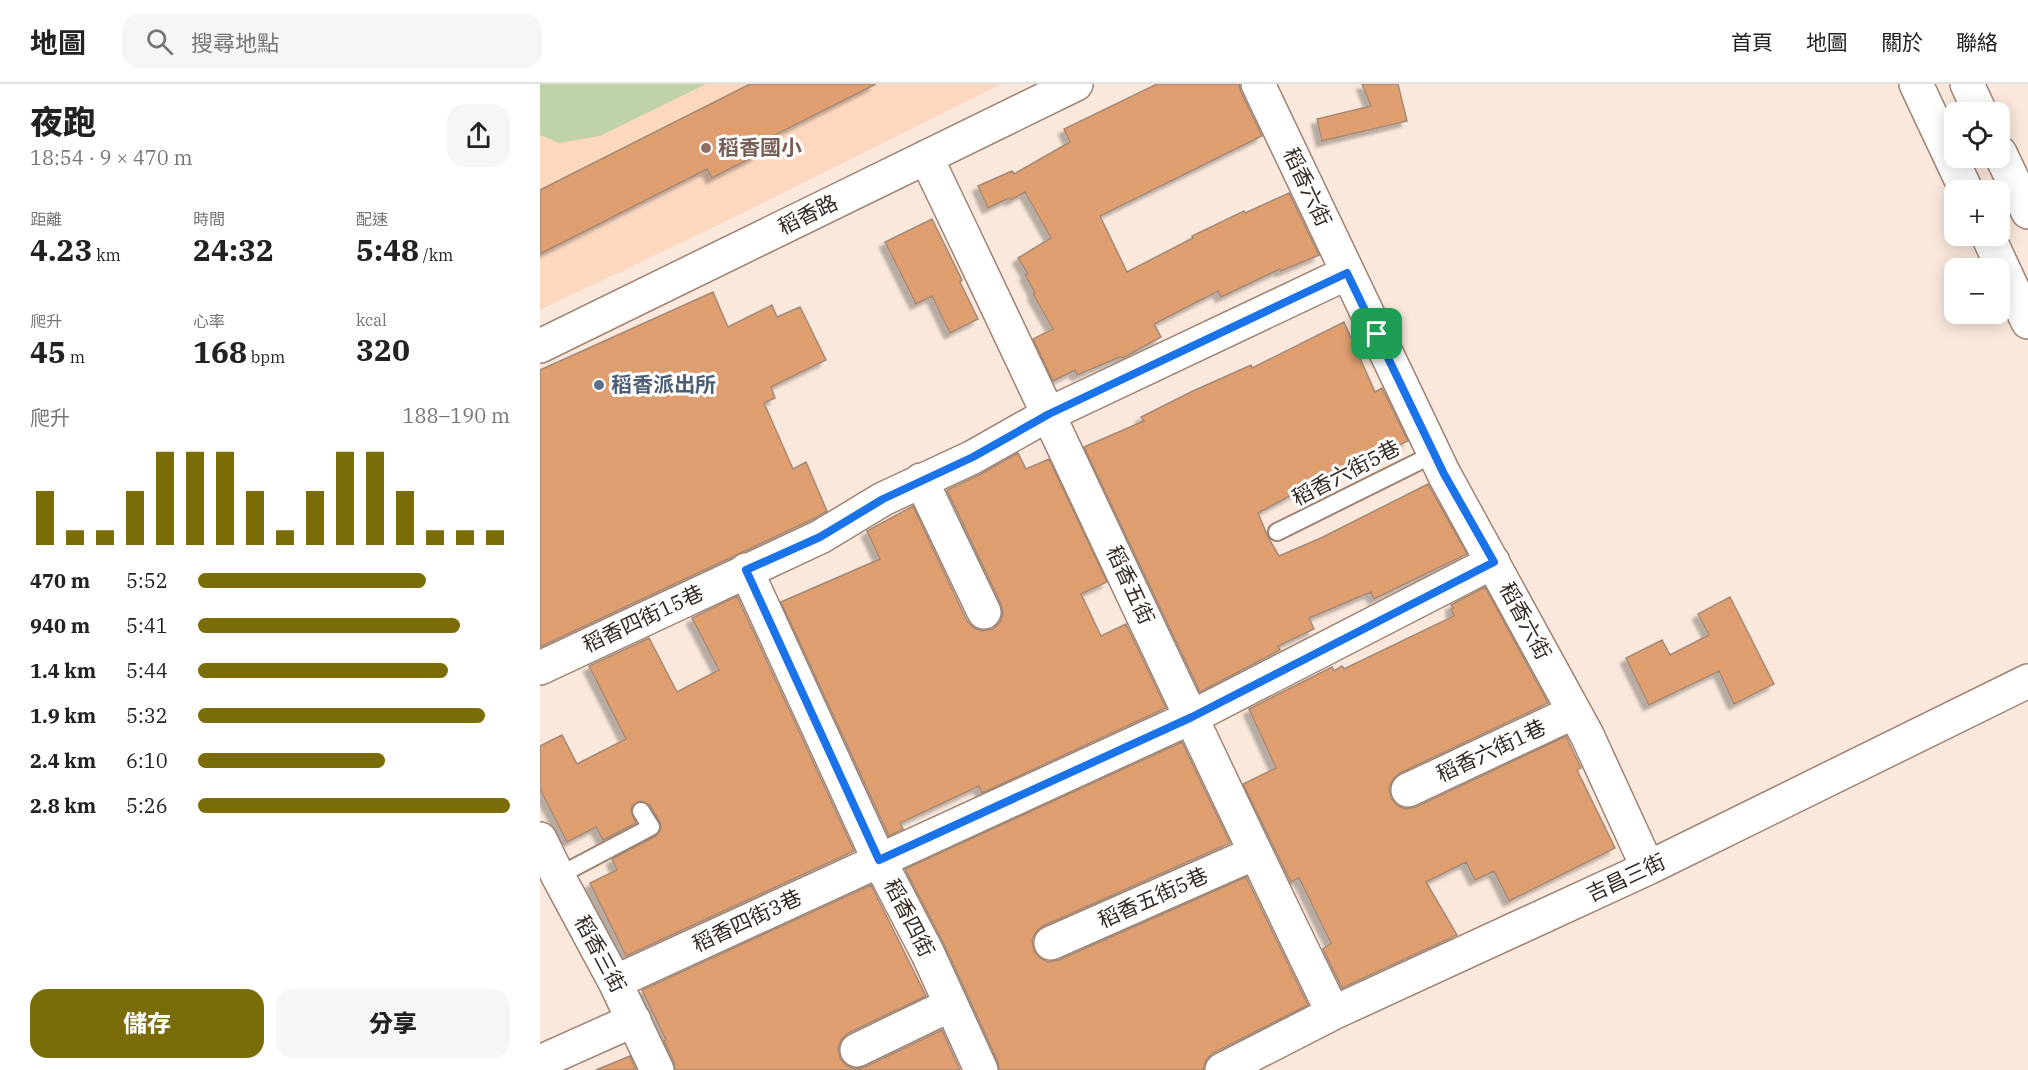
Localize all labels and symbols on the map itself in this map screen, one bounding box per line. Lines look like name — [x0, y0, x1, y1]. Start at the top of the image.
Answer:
place label: 稻香國小 — [718, 133, 802, 161]
marker: 稻香國小 — [699, 141, 713, 155]
street label: 稻香六街 — [1277, 143, 1338, 231]
street label: 稻香路 — [773, 188, 842, 240]
pin — [1351, 308, 1402, 359]
place label: 稻香派出所 — [611, 370, 716, 398]
marker: 稻香派出所 — [592, 378, 606, 392]
street label: 稻香六街5巷 — [1287, 433, 1404, 511]
street label: 稻香五街 — [1100, 541, 1161, 629]
street label: 稻香六街 — [1494, 577, 1558, 664]
street label: 稻香四街15巷 — [578, 578, 707, 658]
street label: 稻香六街1巷 — [1431, 713, 1550, 788]
street label: 吉昌三街 — [1582, 847, 1670, 908]
street label: 稻香五街5巷 — [1093, 860, 1212, 934]
street label: 稻香四街 — [878, 874, 941, 961]
street label: 稻香四街3巷 — [687, 883, 806, 958]
street label: 稻香三街 — [569, 910, 633, 997]

